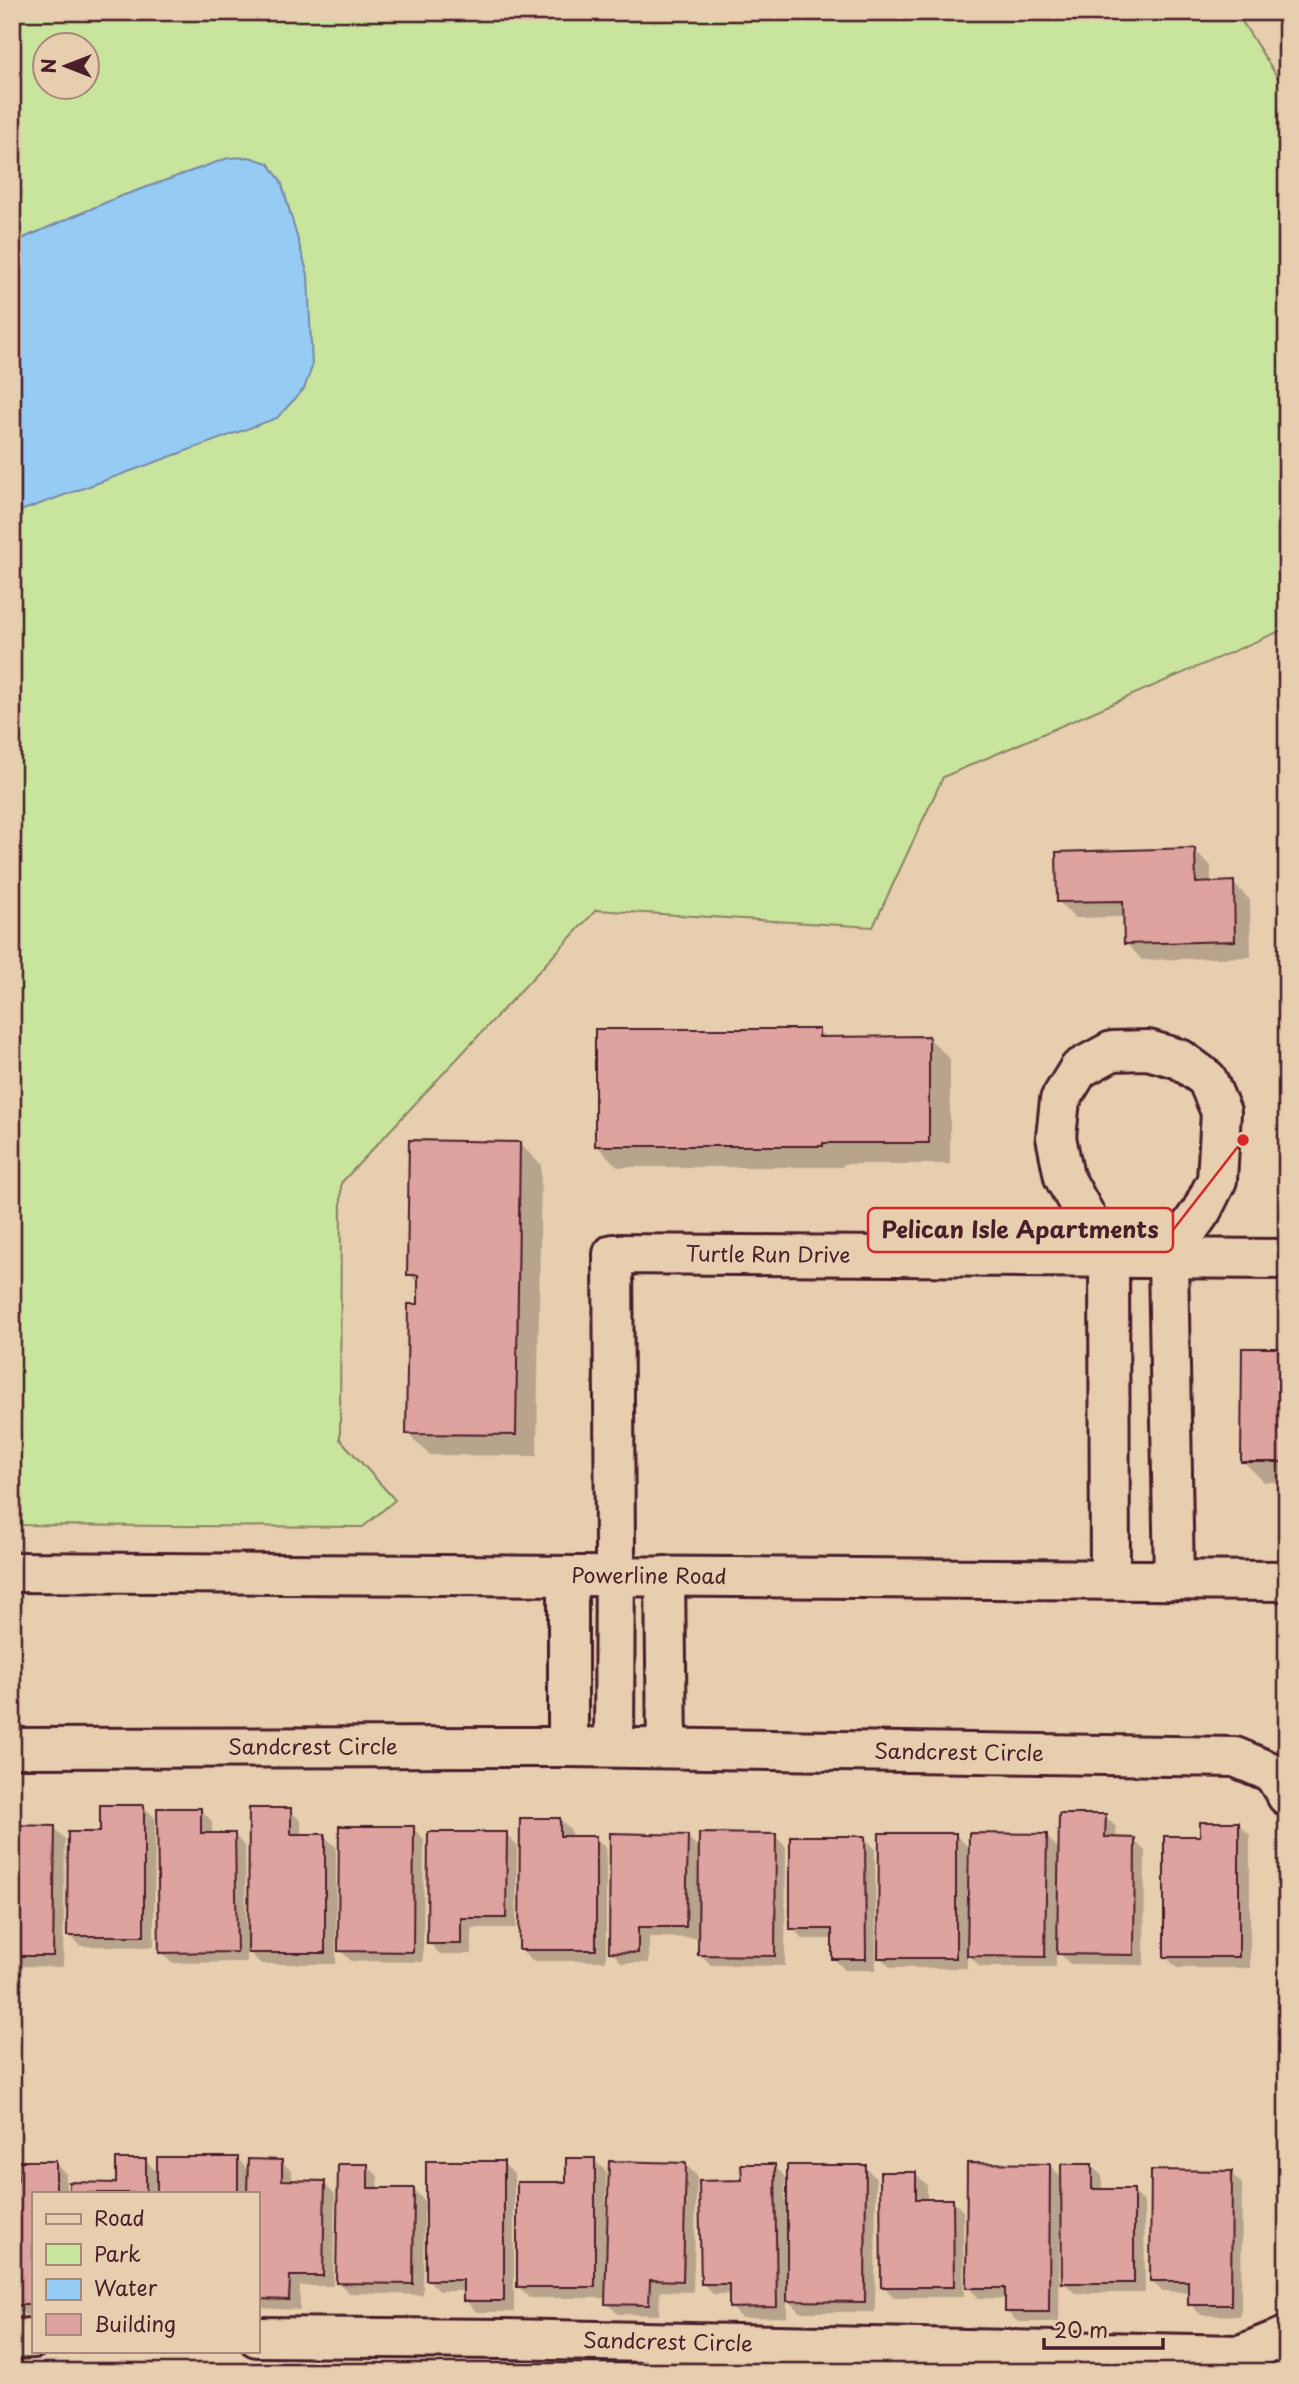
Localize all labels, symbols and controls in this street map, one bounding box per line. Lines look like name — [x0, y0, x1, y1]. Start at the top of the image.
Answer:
north arrow — [32, 32, 102, 102]
text: N — [34, 58, 62, 74]
callout: Pelican Isle Apartments — [868, 1208, 1173, 1252]
text: Pelican Isle Apartments — [881, 1211, 1159, 1246]
street label: Turtle Run Drive — [685, 1237, 851, 1270]
street label: Powerline Road — [571, 1558, 727, 1591]
street label: Sandcrest Circle — [228, 1729, 398, 1762]
street label: Sandcrest Circle — [874, 1734, 1044, 1768]
legend — [32, 2192, 259, 2352]
text: Road — [94, 2201, 145, 2233]
text: Park — [94, 2237, 141, 2269]
text: Water — [94, 2271, 158, 2303]
text: Building — [94, 2307, 176, 2339]
scale bar — [1044, 2307, 1162, 2351]
text: 20 m — [1054, 2313, 1108, 2345]
street label: Sandcrest Circle — [583, 2323, 753, 2358]

